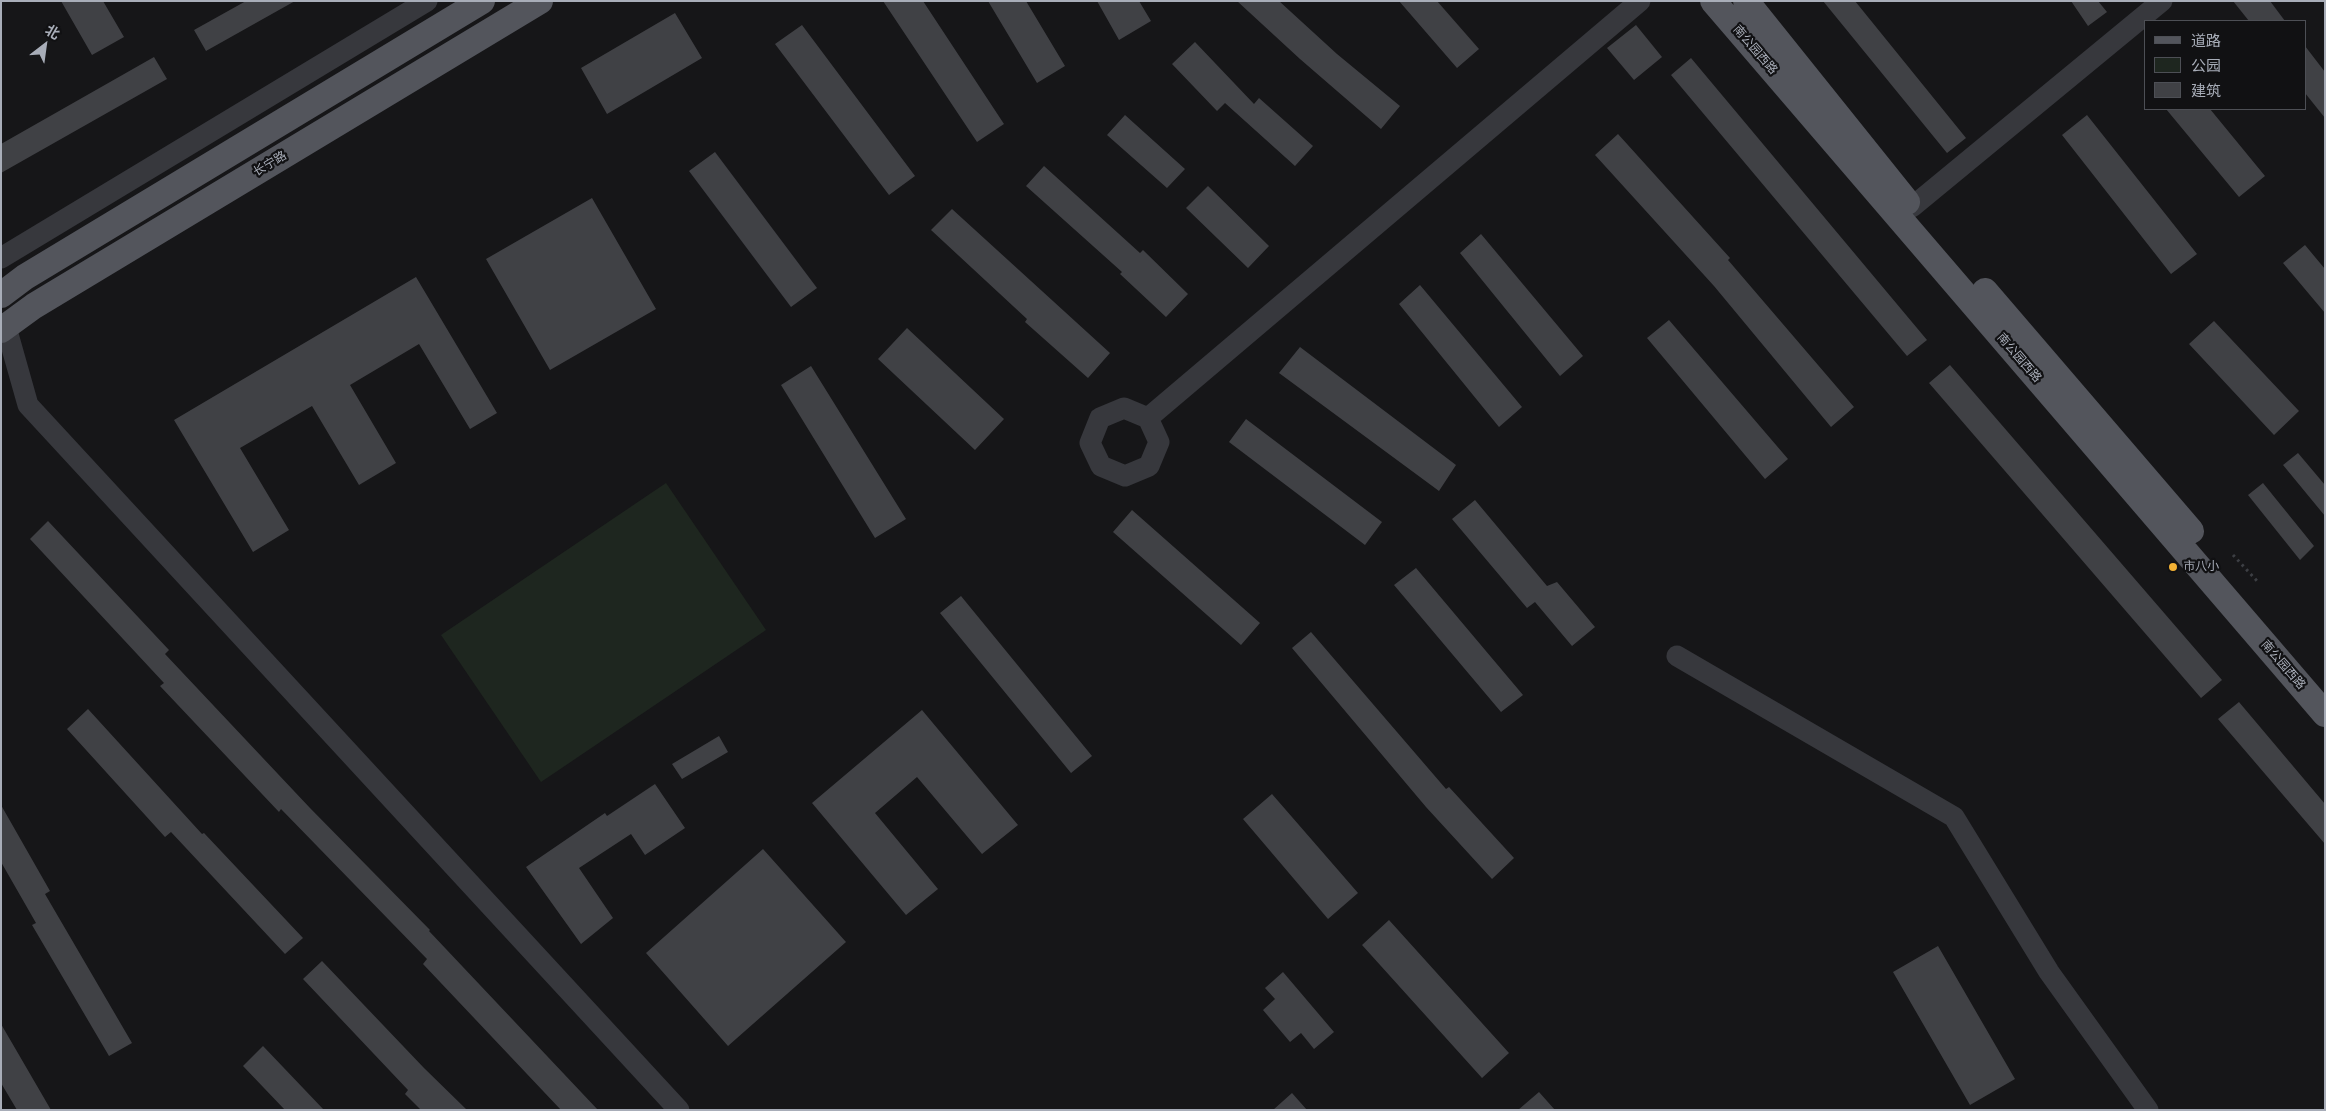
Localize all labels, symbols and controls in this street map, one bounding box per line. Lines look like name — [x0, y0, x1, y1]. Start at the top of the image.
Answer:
north arrow — [20, 20, 70, 70]
legend — [2144, 20, 2306, 110]
text: 北 — [42, 21, 63, 43]
street label: 南公园西路 — [1730, 23, 1780, 77]
text: 道路 — [2191, 31, 2221, 50]
text: 公园 — [2191, 56, 2221, 75]
text: 建筑 — [2191, 81, 2221, 100]
street label: 长宁路 — [251, 149, 289, 179]
street label: 南公园西路 — [1994, 331, 2044, 385]
place label: 市八小 — [2183, 560, 2219, 574]
marker: 市八小 — [2167, 561, 2179, 573]
street label: 南公园西路 — [2258, 638, 2308, 692]

